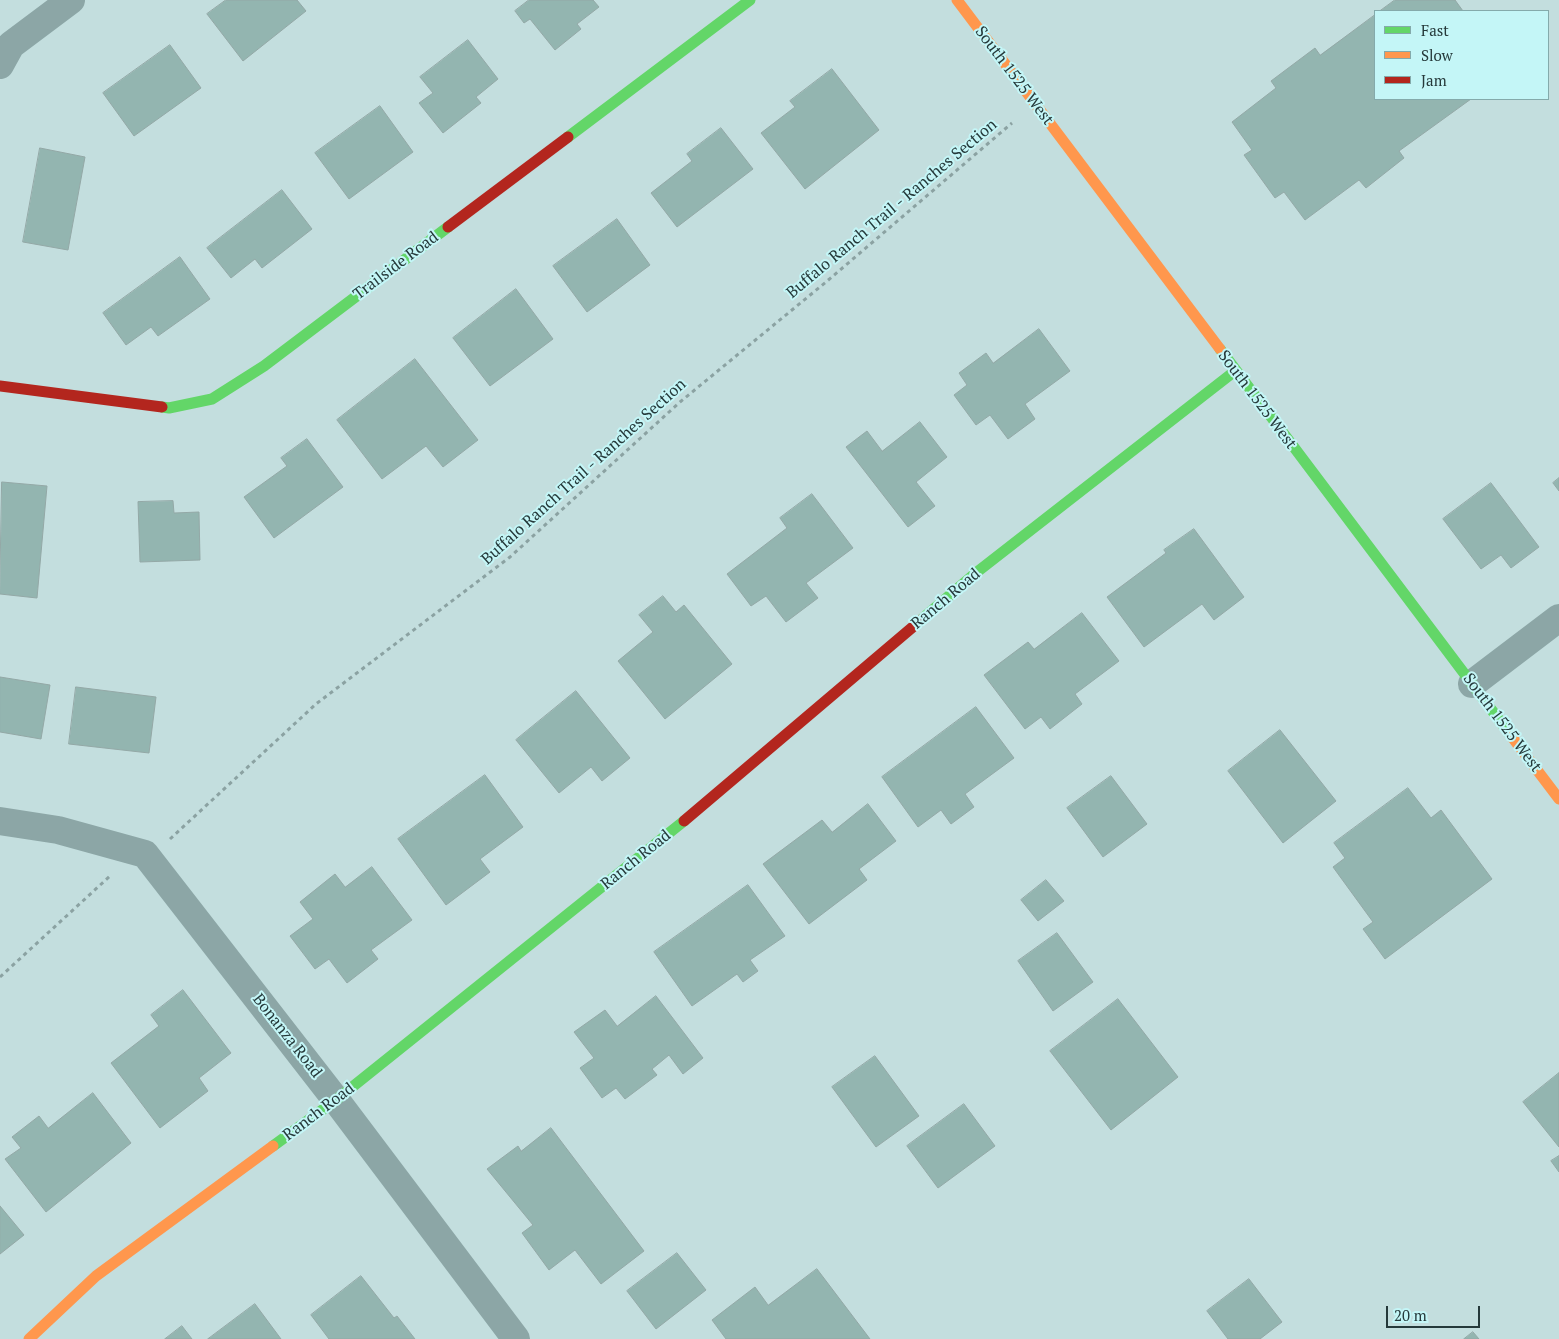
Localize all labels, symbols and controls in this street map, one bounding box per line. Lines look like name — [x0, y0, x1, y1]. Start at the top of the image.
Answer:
legend — [1374, 10, 1549, 100]
text: Fast — [1421, 20, 1449, 40]
street label: South 1525 West — [971, 23, 1057, 129]
text: Slow — [1421, 45, 1453, 65]
text: Jam — [1421, 70, 1447, 90]
street label: Buffalo Ranch Trail - Ranches Section — [783, 115, 1001, 303]
street label: Trailside Road — [350, 228, 442, 304]
street label: South 1525 West — [1214, 347, 1300, 453]
street label: Buffalo Ranch Trail - Ranches Section — [478, 375, 690, 569]
street label: Ranch Road — [908, 565, 984, 633]
street label: South 1525 West — [1459, 670, 1545, 776]
street label: Ranch Road — [597, 826, 675, 894]
street label: Bonanza Road — [248, 990, 326, 1082]
street label: Ranch Road — [280, 1079, 358, 1145]
scale bar — [1389, 1296, 1483, 1328]
text: 20 m — [1394, 1305, 1427, 1325]

